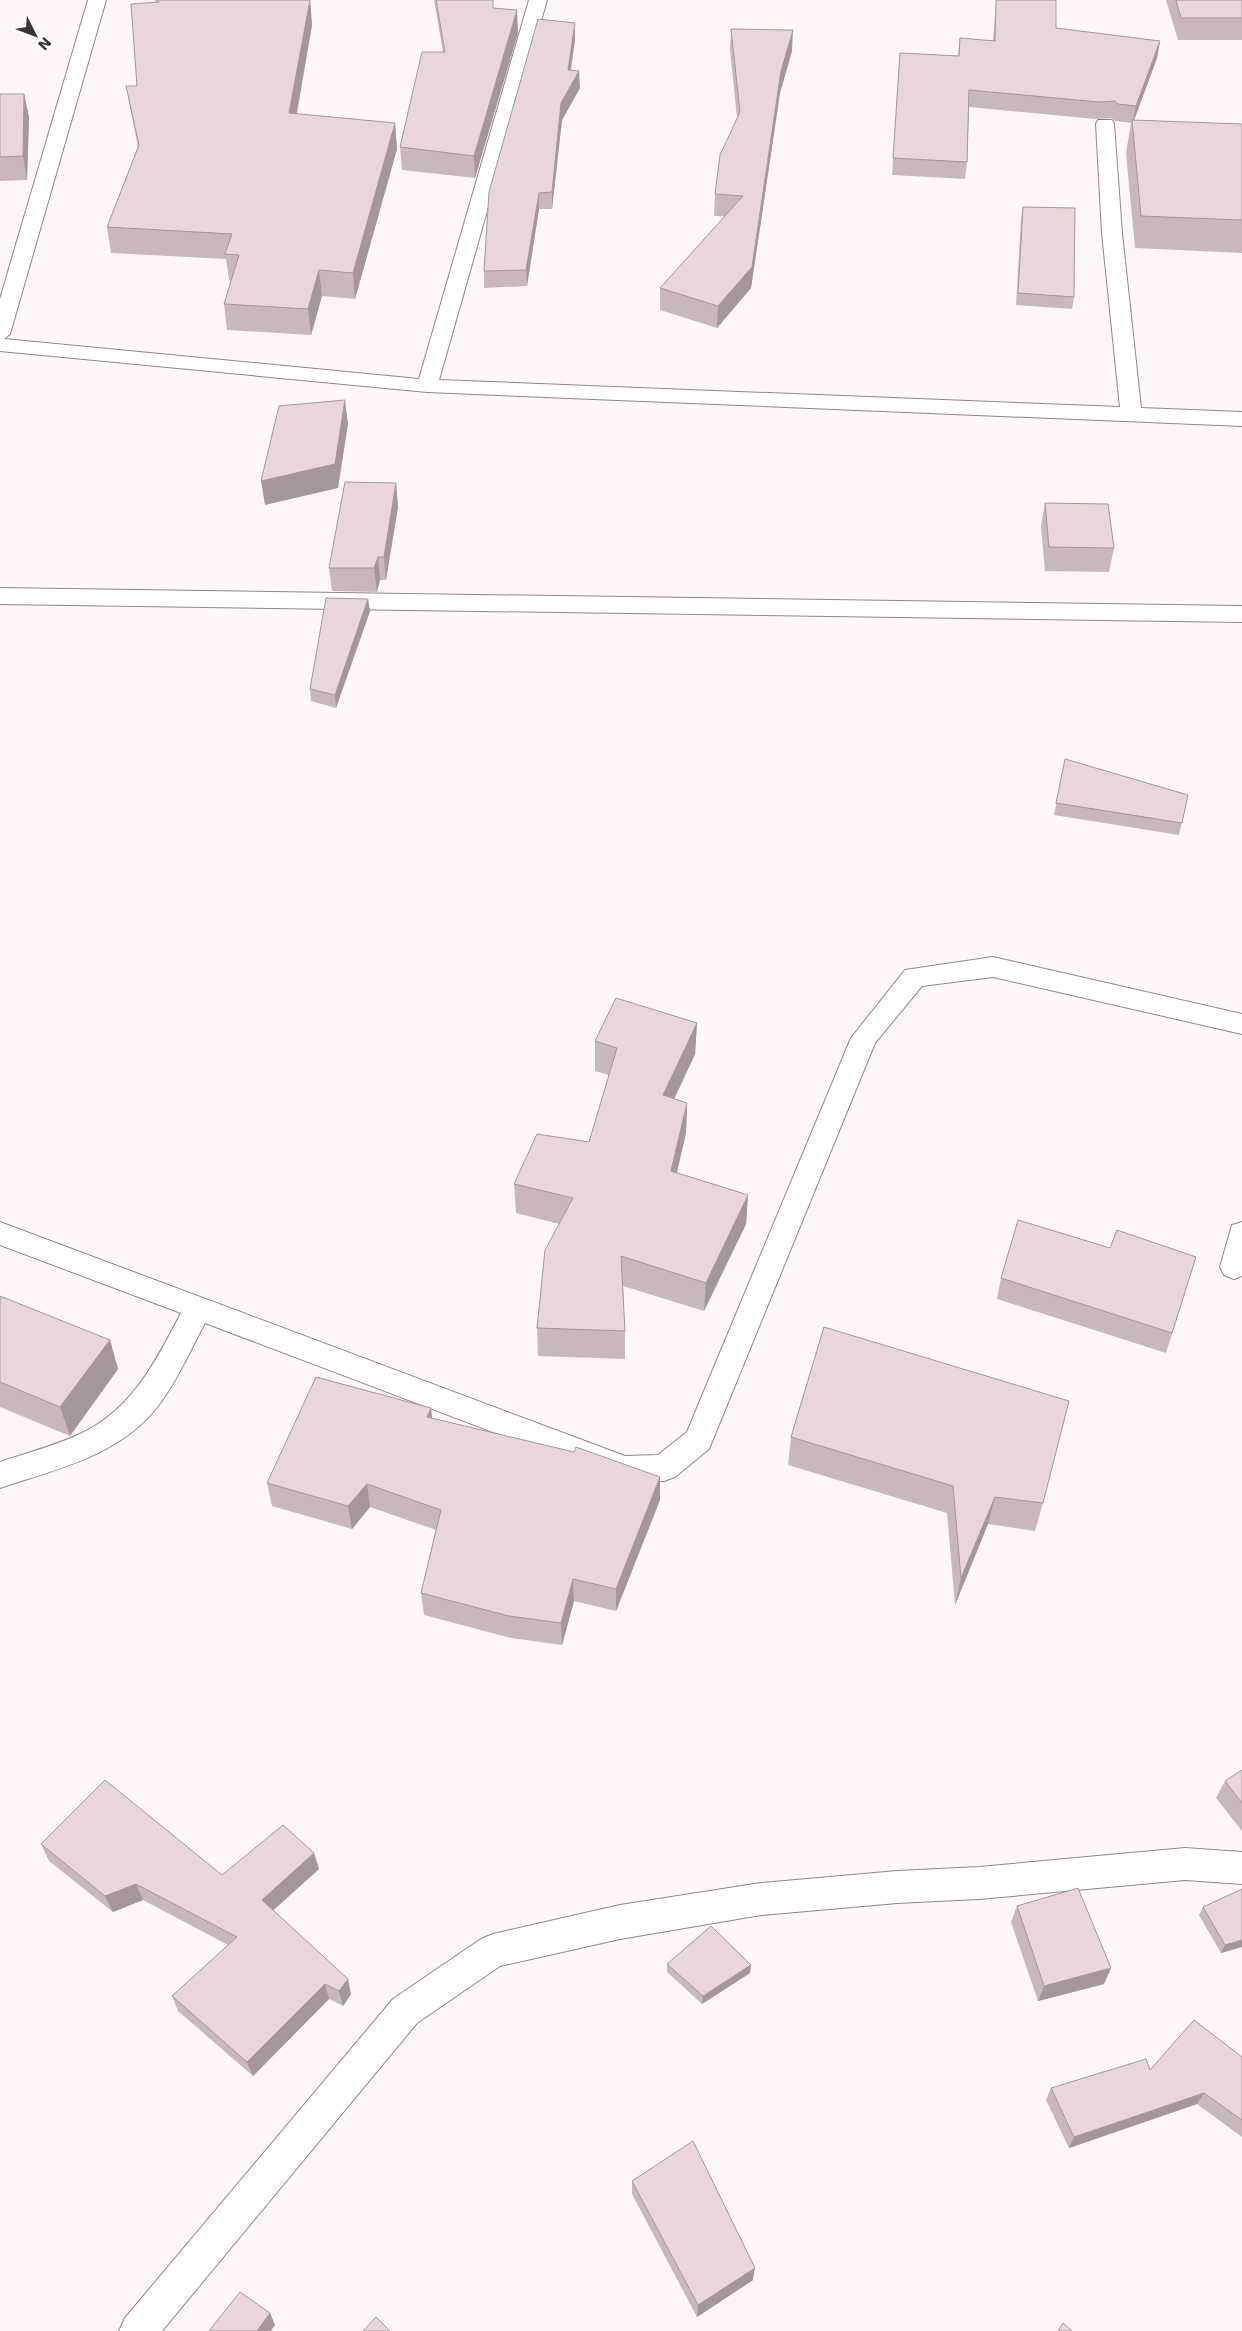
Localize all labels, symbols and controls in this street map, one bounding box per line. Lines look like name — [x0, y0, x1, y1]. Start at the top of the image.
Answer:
north arrow — [10, 10, 60, 60]
text: N — [35, 34, 55, 53]

